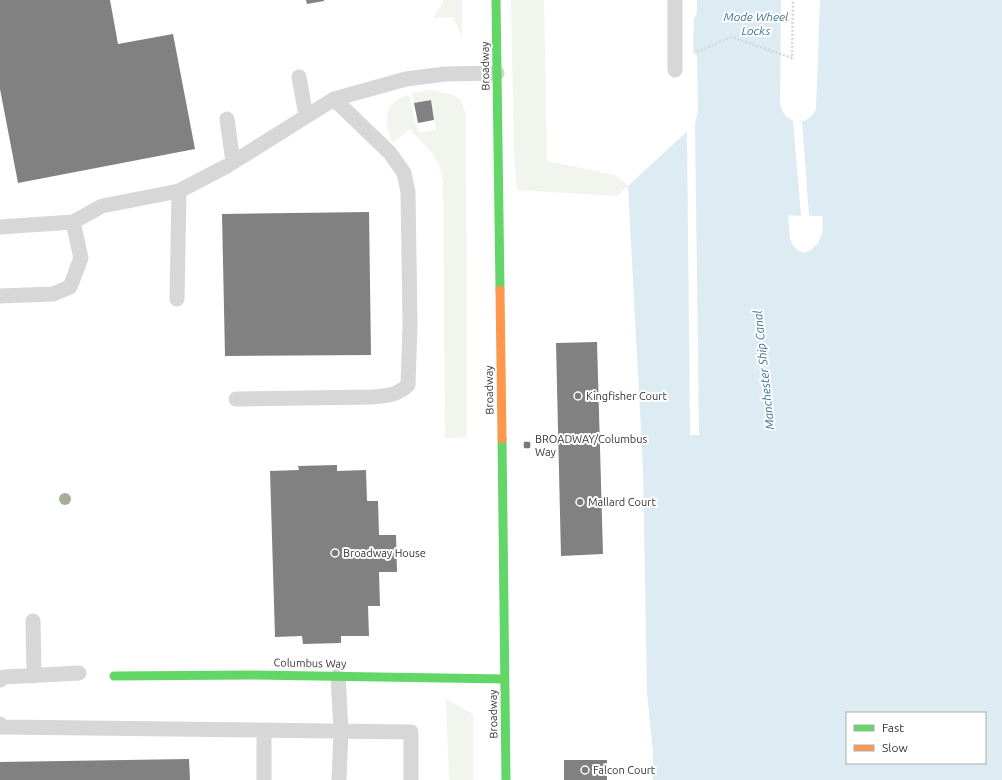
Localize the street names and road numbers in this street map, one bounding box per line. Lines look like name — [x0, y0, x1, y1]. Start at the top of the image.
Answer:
street label: Broadway — [479, 41, 491, 91]
street label: Broadway — [483, 365, 495, 415]
street label: Columbus Way — [274, 656, 347, 670]
street label: Broadway — [487, 689, 499, 739]

